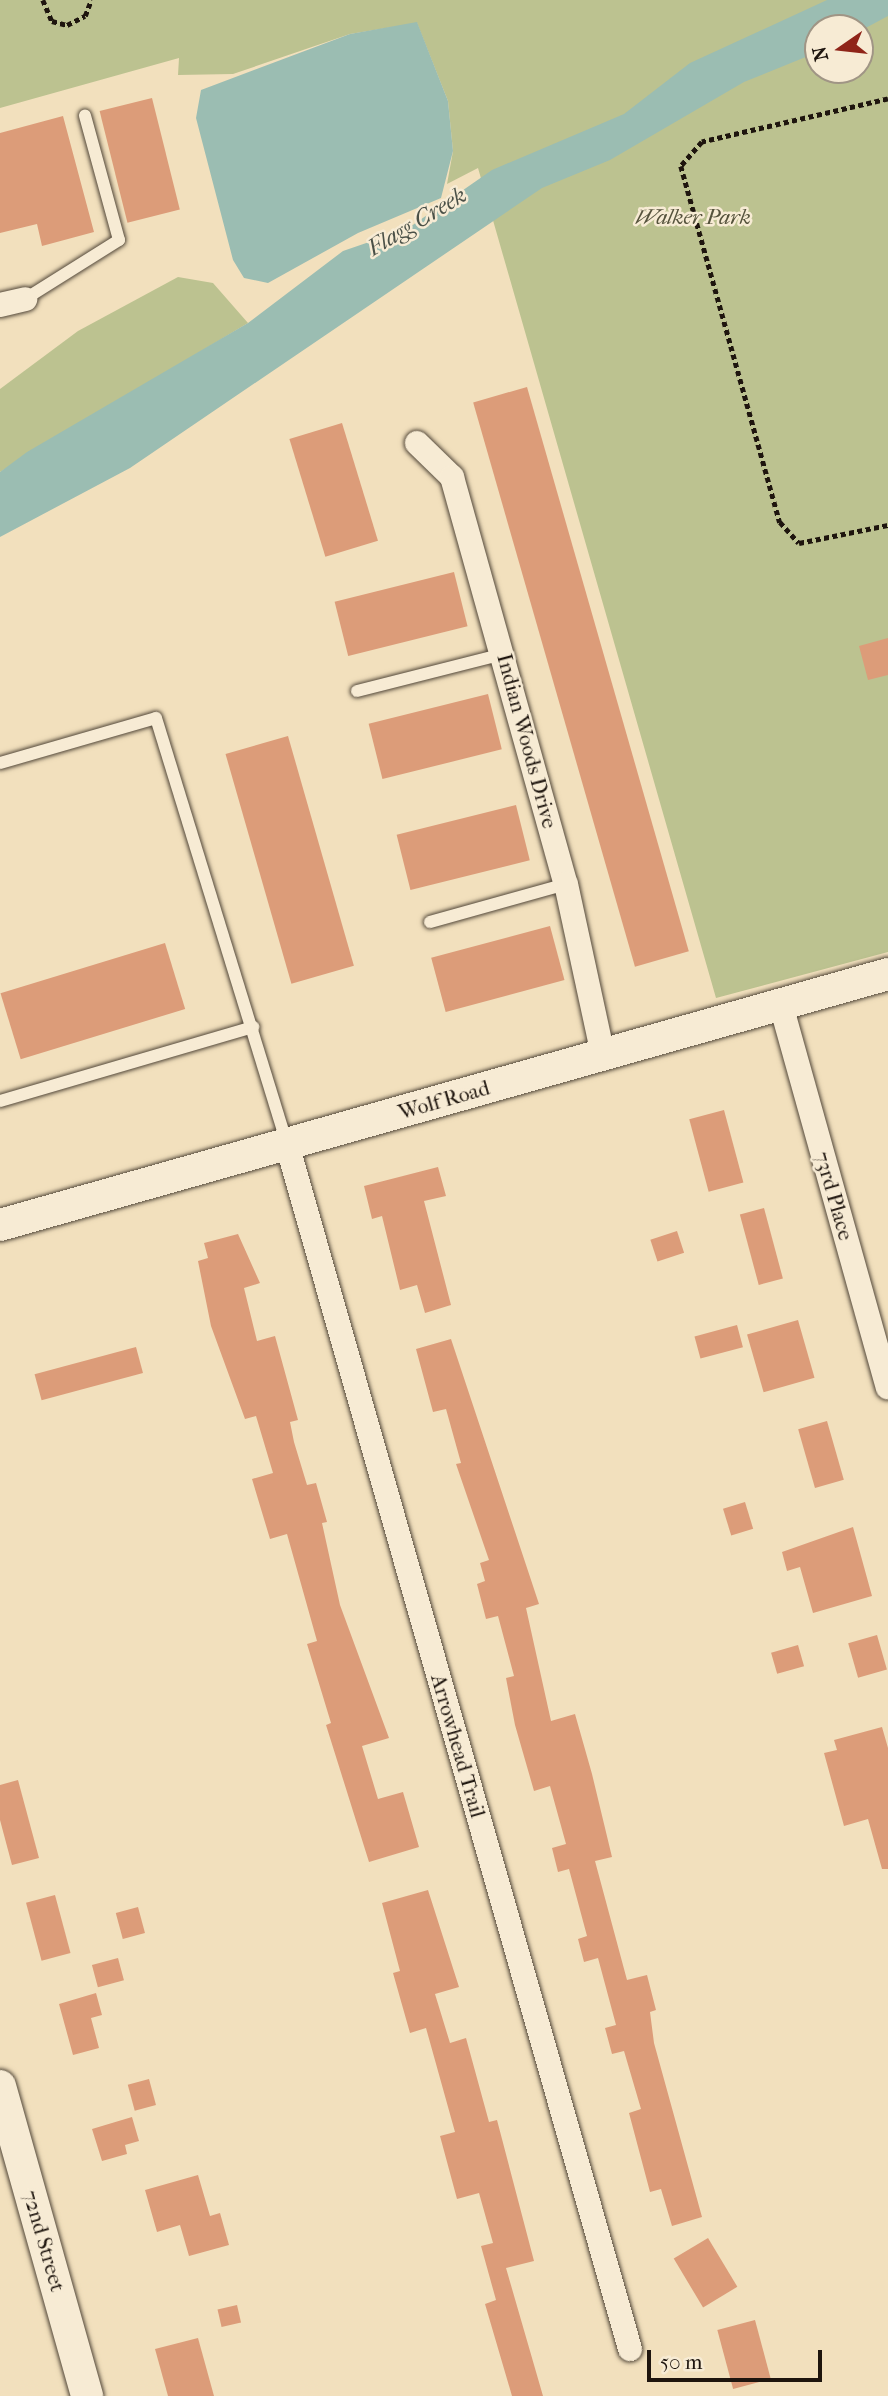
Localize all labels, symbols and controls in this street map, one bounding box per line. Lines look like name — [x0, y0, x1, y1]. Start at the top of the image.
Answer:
north arrow — [804, 14, 874, 84]
text: N — [808, 44, 833, 63]
water label: Flagg Creek — [362, 182, 472, 262]
park label: Walker Park — [635, 204, 751, 230]
street label: Indian Woods Drive — [492, 651, 562, 831]
street label: Wolf Road — [396, 1075, 492, 1125]
street label: 73rd Place — [809, 1149, 859, 1243]
street label: Arrowhead Trail — [425, 1671, 491, 1821]
street label: 72nd Street — [18, 2187, 70, 2295]
scale bar — [650, 2336, 825, 2380]
text: 50 m — [660, 2350, 703, 2374]

